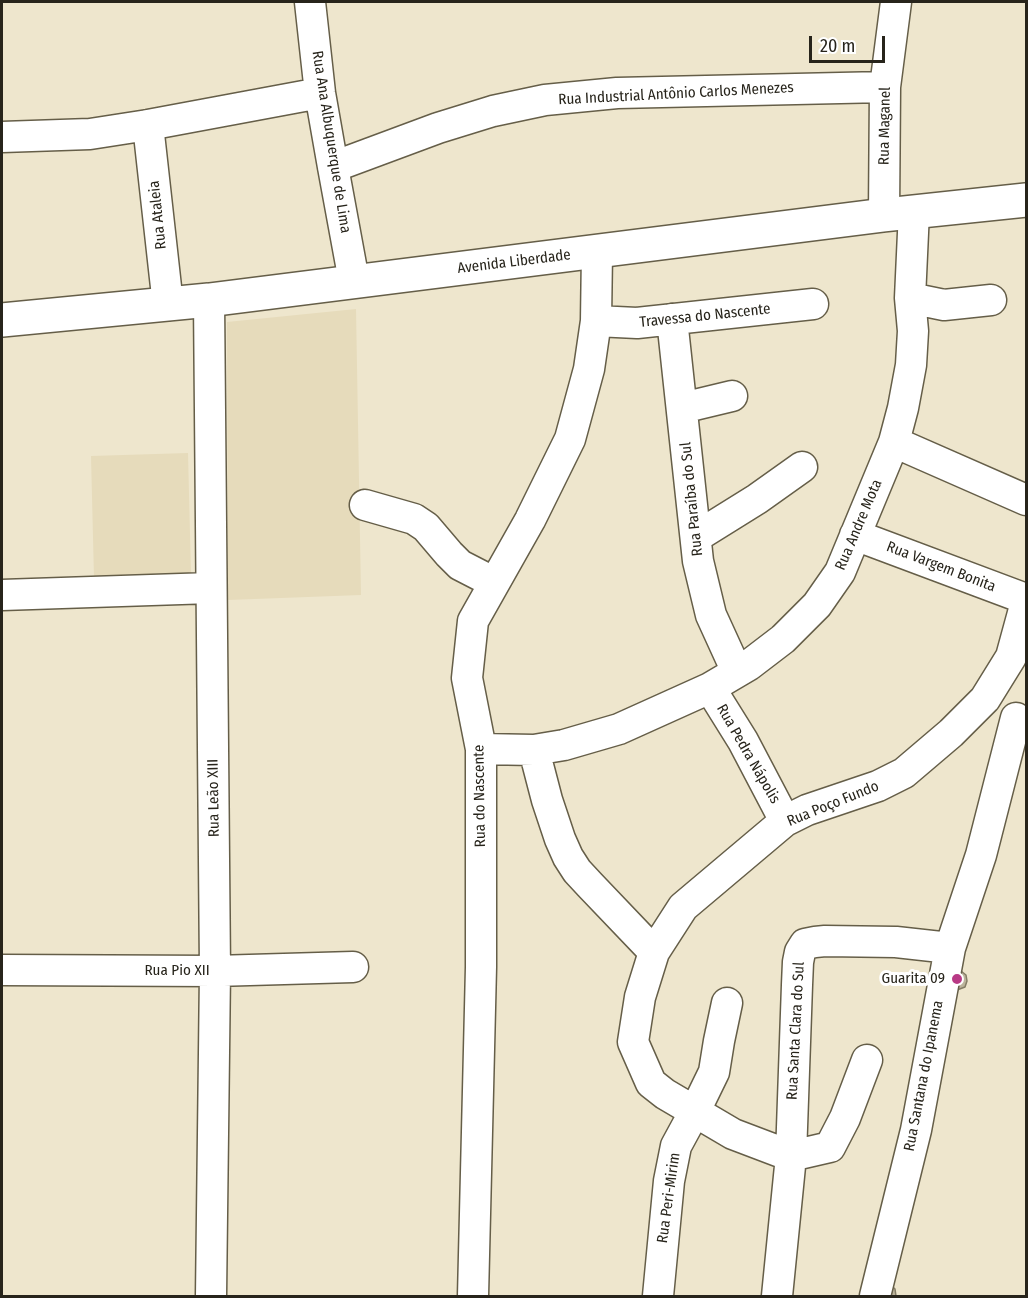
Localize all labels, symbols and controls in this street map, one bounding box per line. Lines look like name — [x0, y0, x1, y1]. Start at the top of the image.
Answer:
scale bar — [812, 24, 888, 62]
text: 20 m — [820, 35, 855, 57]
street label: Rua Ana Albuquerque de Lima — [308, 50, 354, 234]
street label: Rua Industrial Antônio Carlos Menezes — [558, 79, 794, 109]
street label: Rua Maganel — [875, 87, 895, 165]
street label: Rua Ataleia — [145, 180, 171, 250]
street label: Avenida Liberdade — [456, 246, 572, 278]
street label: Travessa do Nascente — [639, 300, 771, 332]
street label: Rua Paraíba do Sul — [677, 441, 707, 557]
street label: Rua Andre Mota — [832, 477, 886, 573]
street label: Rua Vargem Bonita — [884, 538, 998, 596]
street label: Rua Pedra Nápolis — [712, 701, 784, 807]
street label: Rua do Nascente — [470, 745, 490, 847]
street label: Rua Leão XIII — [204, 759, 224, 837]
street label: Rua Poço Fundo — [784, 777, 882, 831]
street label: Rua Santa Clara do Sul — [783, 961, 809, 1101]
street label: Rua Pio XII — [144, 962, 210, 980]
place label: Guarita 09 — [882, 970, 945, 988]
marker: Guarita 09 — [950, 972, 964, 986]
street label: Rua Santana do Ipanema — [901, 999, 947, 1153]
street label: Rua Peri-Mirim — [654, 1152, 684, 1244]

